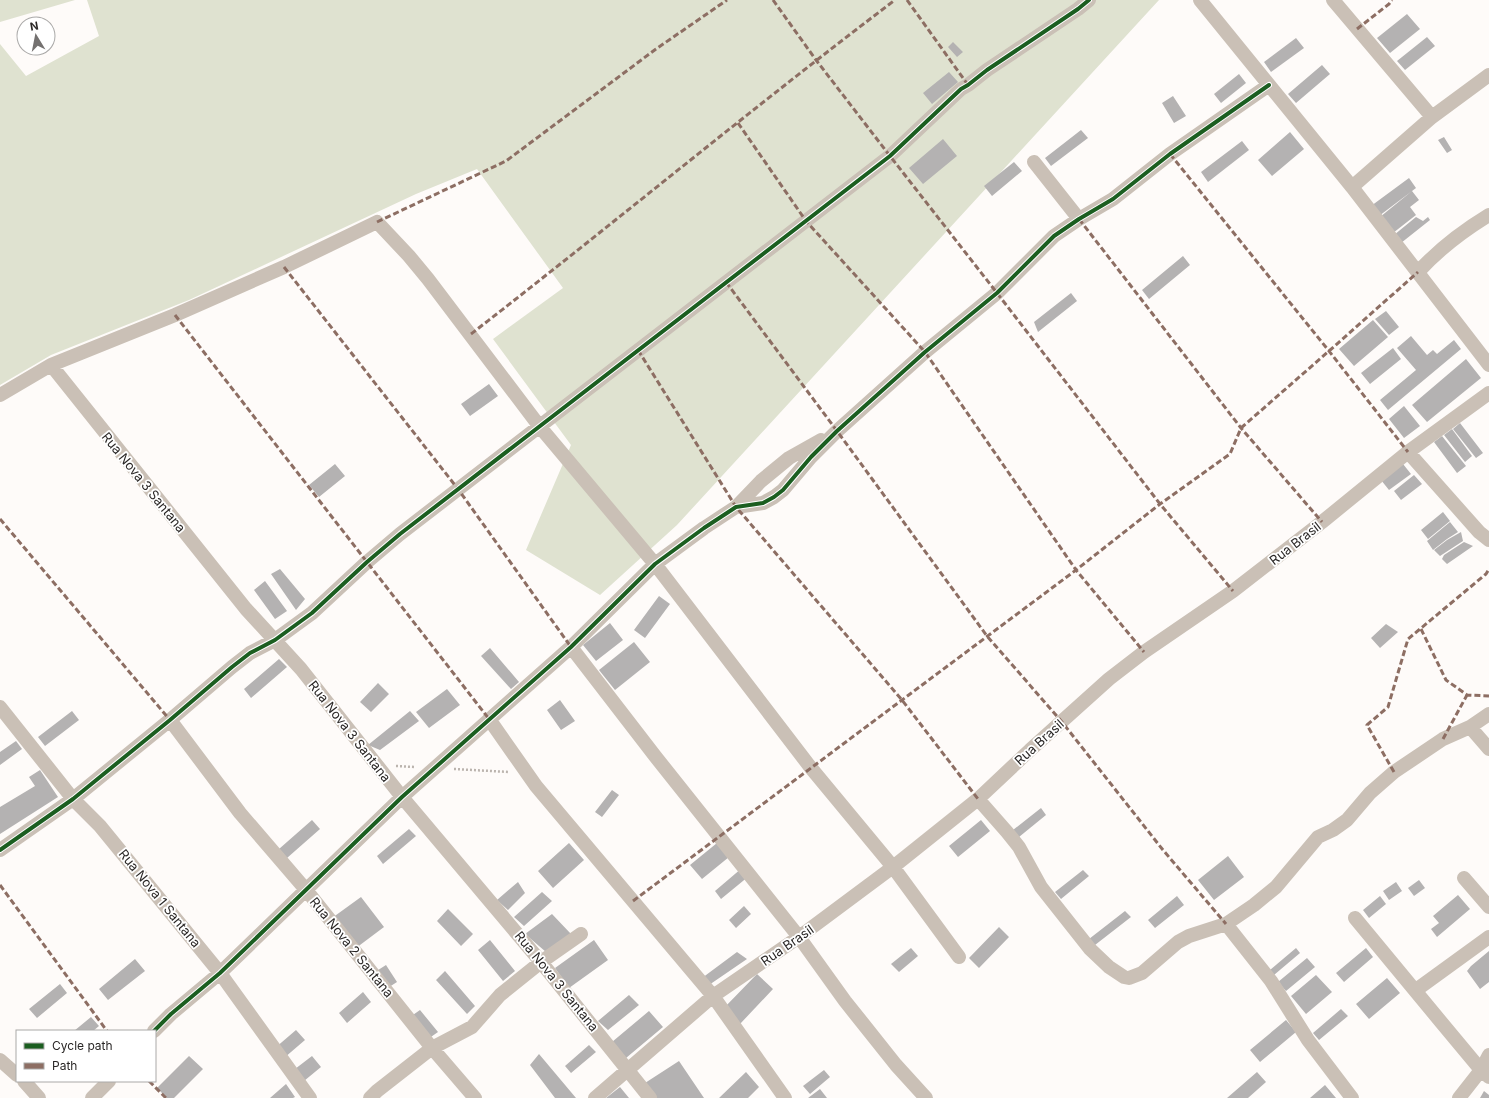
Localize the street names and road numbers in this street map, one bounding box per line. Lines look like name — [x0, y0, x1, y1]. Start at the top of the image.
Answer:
street label: Rua Nova 3 Santana — [99, 429, 189, 535]
street label: Rua Brasil — [1266, 518, 1324, 568]
street label: Rua Nova 3 Santana — [305, 677, 395, 785]
street label: Rua Brasil — [1011, 716, 1067, 768]
street label: Rua Nova 1 Santana — [116, 846, 204, 950]
street label: Rua Nova 2 Santana — [307, 894, 397, 1000]
street label: Rua Brasil — [757, 921, 817, 969]
street label: Rua Nova 3 Santana — [512, 928, 602, 1034]

